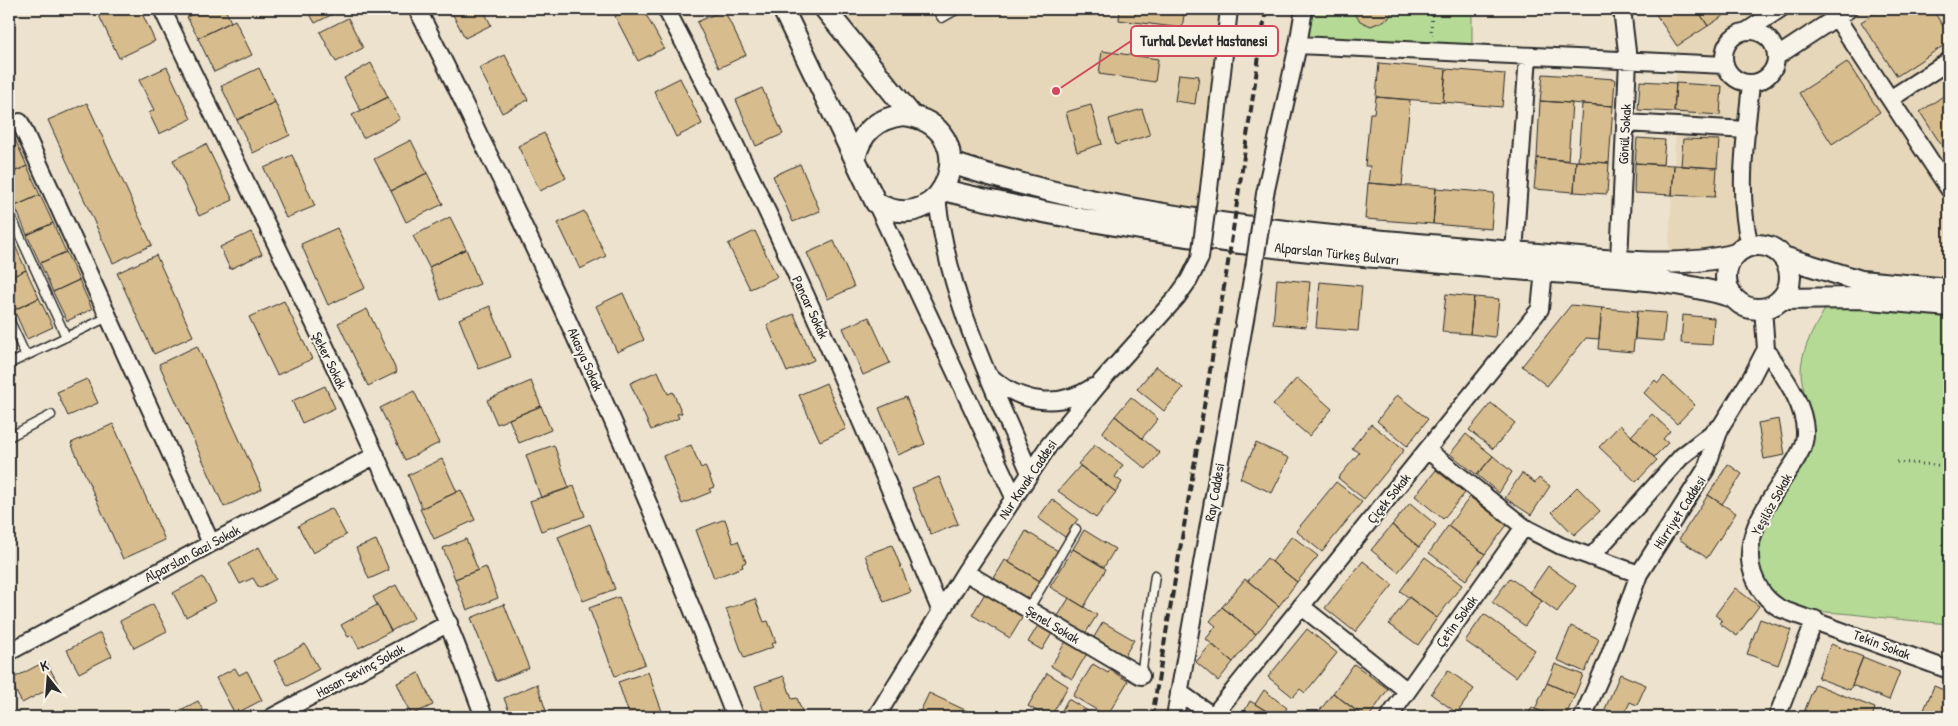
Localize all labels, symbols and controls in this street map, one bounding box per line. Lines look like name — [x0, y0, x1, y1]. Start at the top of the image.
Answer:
callout: Turhal Devlet Hastanesi — [1131, 26, 1278, 56]
text: Turhal Devlet Hastanesi — [1139, 30, 1268, 51]
street label: Gönül Sokak — [1613, 103, 1635, 165]
street label: Alparslan Türkeş Bulvarı — [1274, 237, 1400, 270]
street label: Pancar Sokak — [788, 273, 834, 342]
street label: Akasya Sokak — [563, 324, 608, 394]
street label: Şeker Sokak — [308, 328, 352, 392]
street label: Nur Kavak Caddesi — [993, 435, 1061, 523]
street label: Ray Caddesi — [1200, 461, 1229, 523]
street label: Çiçek Sokak — [1362, 469, 1414, 527]
street label: Yeşilöz Sokak — [1746, 469, 1796, 538]
street label: Hürriyet Caddesi — [1648, 472, 1711, 553]
street label: Alparslan Gazi Sokak — [141, 520, 244, 587]
street label: Çetin Sokak — [1431, 591, 1481, 651]
street label: Şenel Sokak — [1022, 600, 1084, 648]
street label: Tekin Sokak — [1851, 624, 1913, 664]
street label: Hasan Sevinç Sokak — [313, 639, 408, 701]
north arrow — [22, 654, 72, 704]
text: K — [38, 655, 51, 675]

